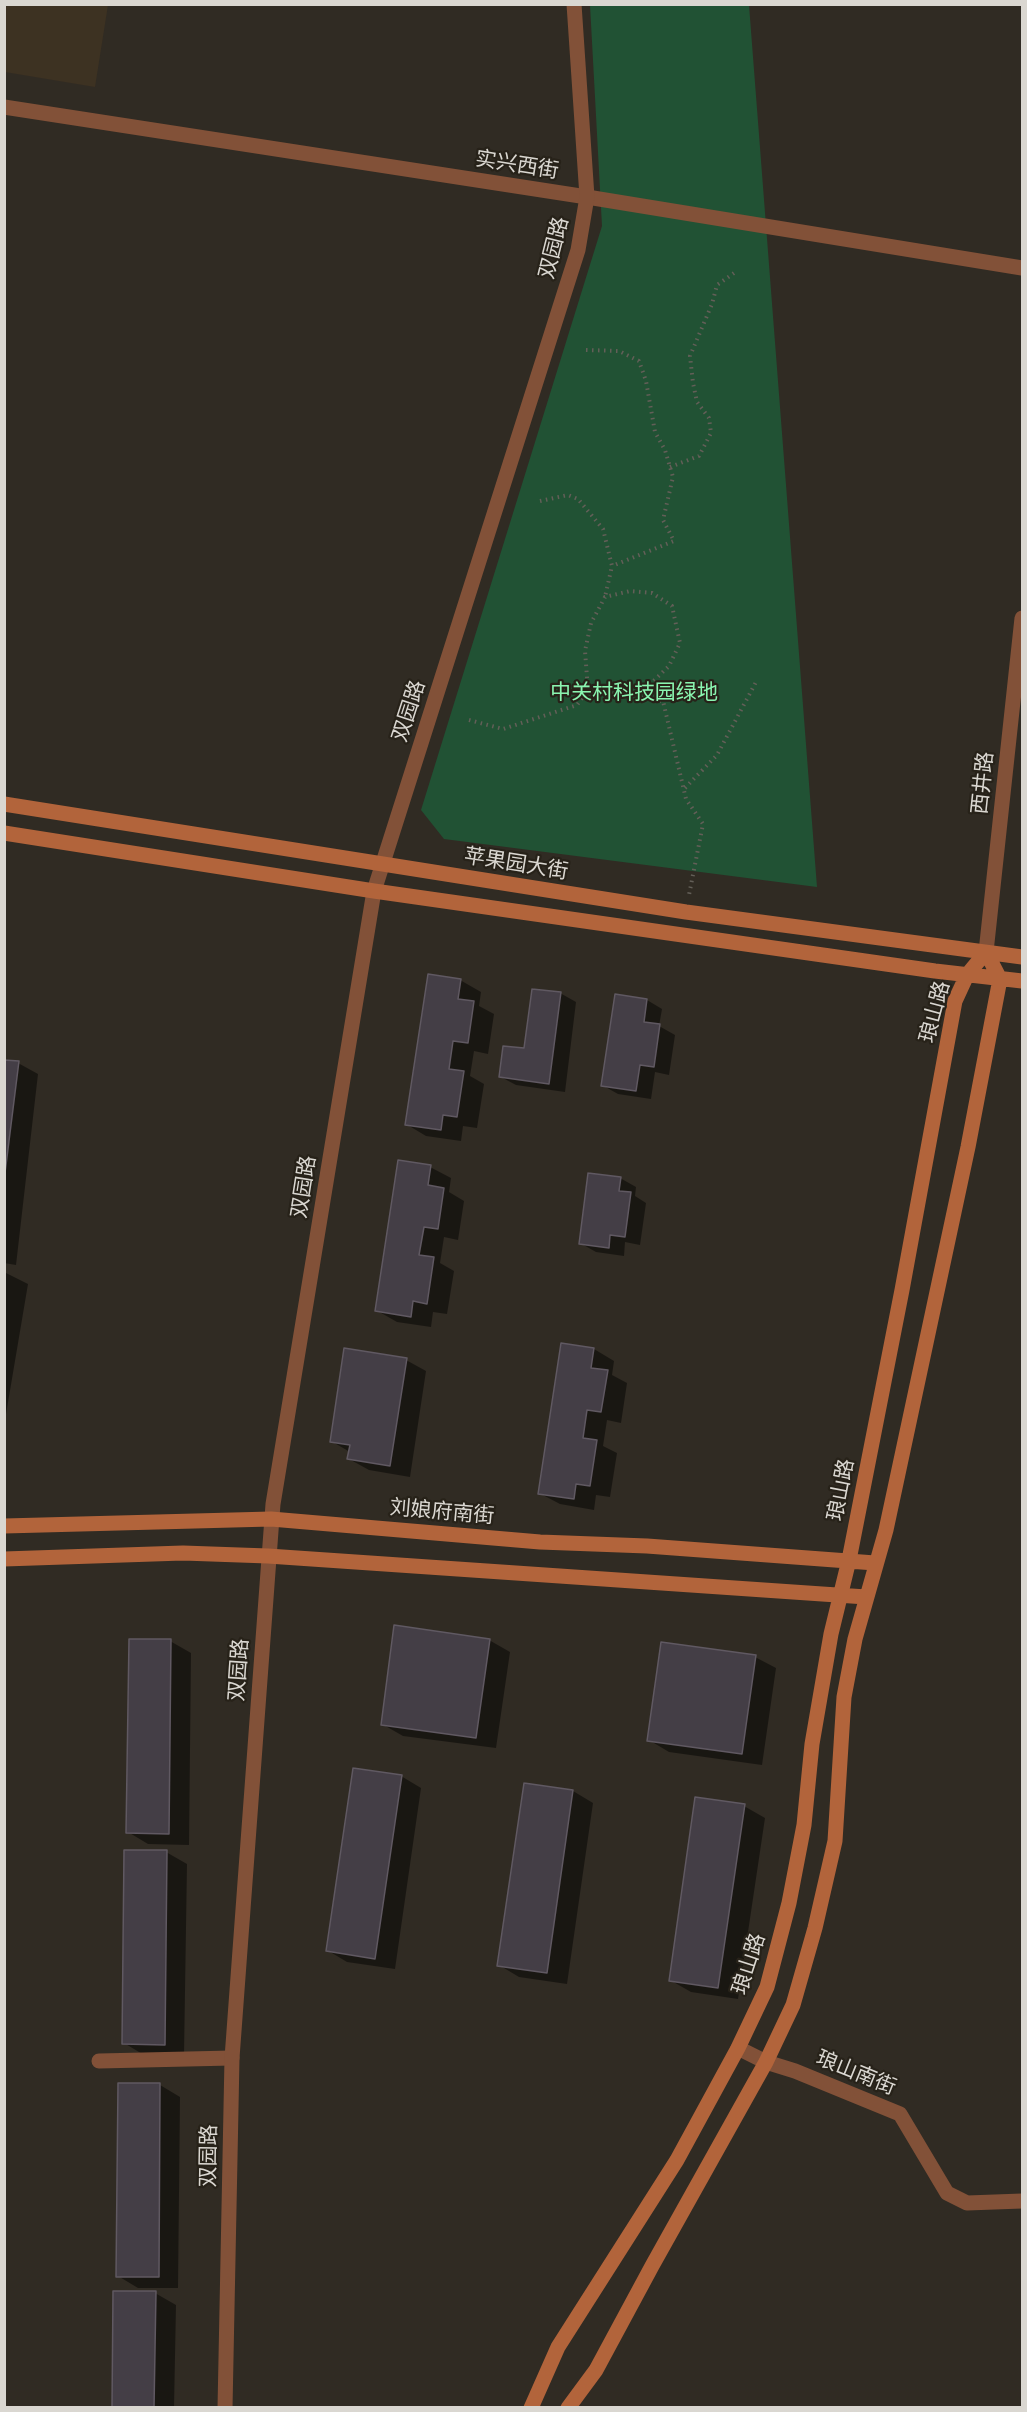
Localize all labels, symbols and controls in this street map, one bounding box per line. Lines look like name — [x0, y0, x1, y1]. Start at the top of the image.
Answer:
street label: 实兴西街 — [474, 146, 560, 184]
street label: 双园路 — [534, 214, 574, 282]
street label: 双园路 — [387, 677, 431, 745]
park label: 中关村科技园绿地 — [550, 680, 718, 706]
street label: 西井路 — [967, 750, 999, 816]
street label: 苹果园大街 — [462, 843, 570, 885]
street label: 琅山路 — [915, 978, 955, 1046]
street label: 双园路 — [287, 1154, 321, 1220]
street label: 琅山路 — [823, 1457, 859, 1523]
street label: 刘娘府南街 — [389, 1495, 495, 1529]
street label: 双园路 — [224, 1638, 254, 1702]
street label: 琅山路 — [727, 1930, 771, 1998]
street label: 琅山南街 — [812, 2046, 900, 2100]
street label: 双园路 — [196, 2124, 222, 2188]

